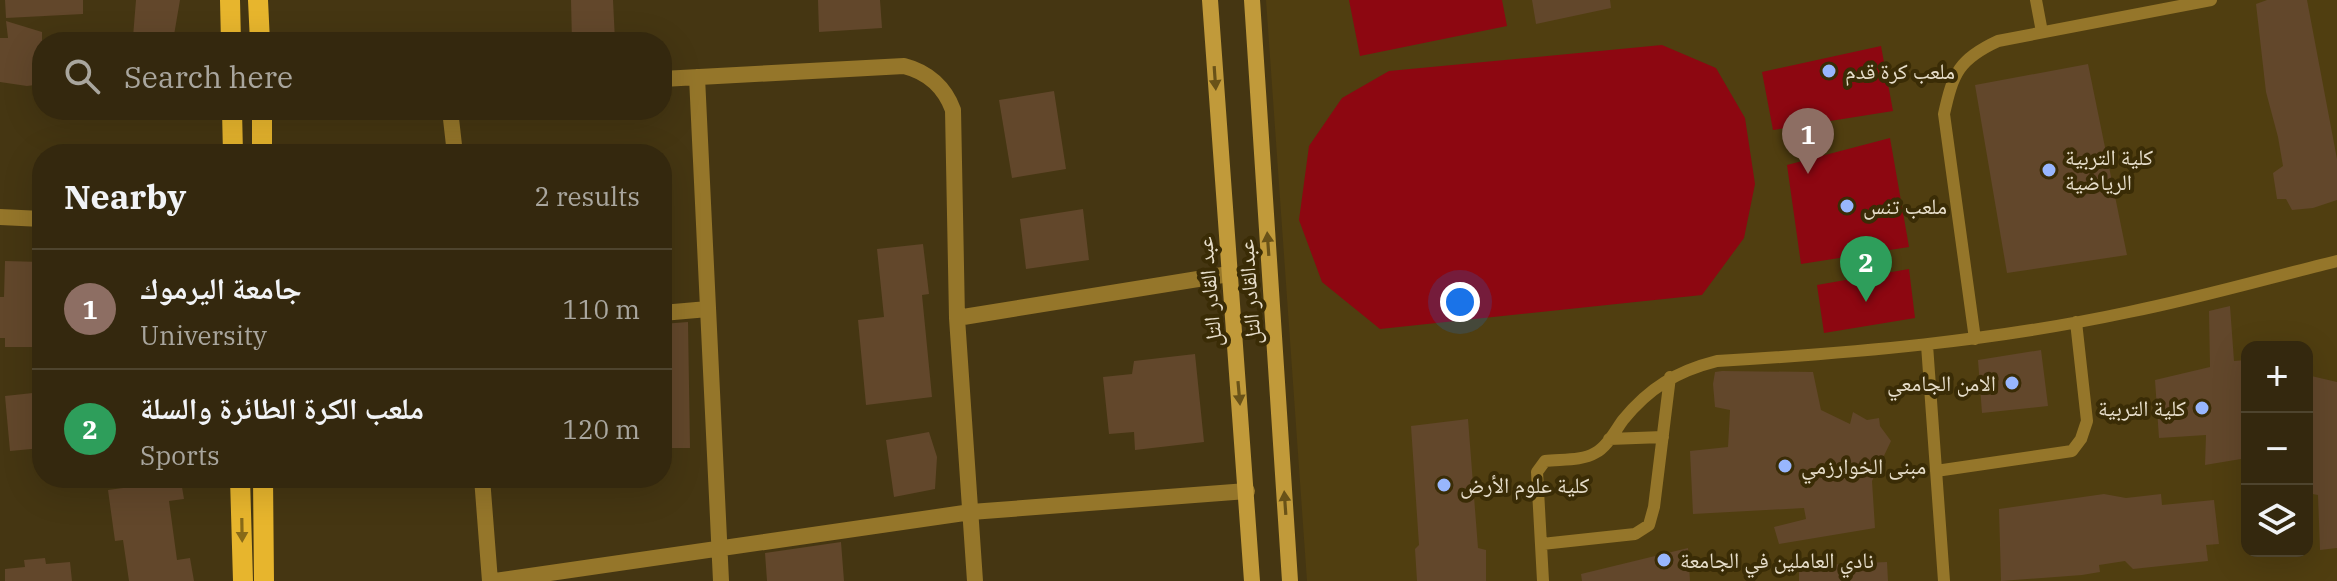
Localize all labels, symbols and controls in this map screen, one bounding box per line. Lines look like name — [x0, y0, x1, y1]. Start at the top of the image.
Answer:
search box — [32, 32, 672, 120]
icon: search — [60, 54, 104, 98]
place label: ملعب كرة قدم — [1845, 56, 1955, 86]
text: Search here — [124, 57, 293, 96]
marker: ملعب كرة قدم — [1820, 62, 1838, 80]
one-way arrow — [1209, 66, 1222, 91]
pin: 1 — [1782, 108, 1834, 174]
place label: كلية التربية الرياضية — [2065, 142, 2153, 196]
marker: كلية التربية الرياضية — [2040, 161, 2058, 179]
text: Nearby — [64, 174, 186, 218]
text: 2 results — [534, 179, 640, 213]
place label: ملعب تنس — [1863, 191, 1947, 220]
marker: ملعب تنس — [1838, 197, 1856, 215]
one-way arrow — [1261, 231, 1274, 256]
street label: عبد القادر التل — [1189, 236, 1228, 348]
pin: 2 — [1840, 236, 1892, 302]
street label: عبدالقادر التل — [1230, 238, 1267, 346]
text: جامعة اليرموك — [140, 268, 302, 307]
your location — [1440, 282, 1480, 322]
text: 1 — [82, 292, 98, 326]
text: 110 m — [562, 292, 640, 326]
text: University — [140, 318, 267, 352]
map controls — [2241, 341, 2313, 557]
button: + — [2241, 341, 2313, 413]
place label: الامن الجامعي — [1887, 368, 1996, 401]
marker: الامن الجامعي — [2003, 374, 2021, 392]
one-way arrow — [1233, 381, 1246, 406]
text: ملعب الكرة الطائرة والسلة — [140, 388, 424, 427]
place label: كلية التربية — [2098, 393, 2186, 422]
marker: كلية التربية — [2193, 399, 2211, 417]
text: 2 — [82, 412, 98, 446]
text: 120 m — [562, 412, 640, 446]
button: − — [2241, 413, 2313, 485]
text: Sports — [140, 438, 220, 472]
place label: مبنى الخوارزمي — [1801, 451, 1926, 484]
marker: مبنى الخوارزمي — [1776, 457, 1794, 475]
place label: كلية علوم الأرض — [1460, 470, 1589, 500]
marker: كلية علوم الأرض — [1435, 476, 1453, 494]
button: layers — [2241, 485, 2313, 557]
one-way arrow — [1278, 490, 1291, 515]
one-way arrow — [235, 517, 248, 543]
place label: نادي العاملين في الجامعة — [1680, 545, 1874, 578]
marker: نادي العاملين في الجامعة — [1655, 551, 1673, 569]

